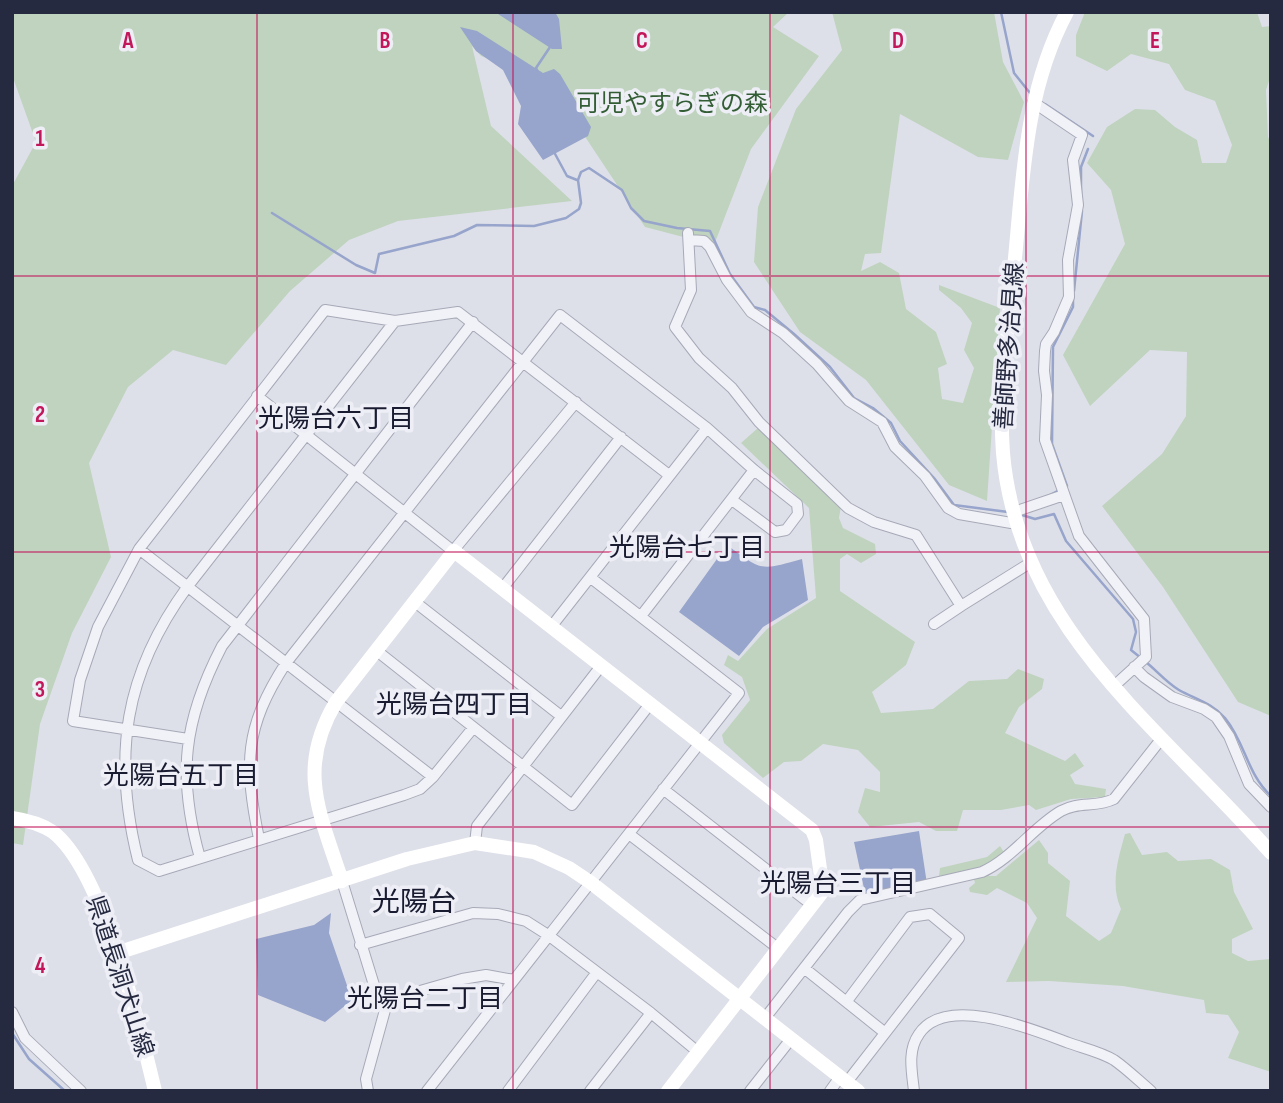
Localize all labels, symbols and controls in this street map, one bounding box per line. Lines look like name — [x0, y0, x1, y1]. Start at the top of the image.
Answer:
text: A — [122, 27, 135, 55]
text: B — [380, 27, 391, 55]
text: C — [636, 27, 648, 55]
text: D — [892, 27, 904, 55]
text: E — [1150, 27, 1160, 55]
park label: 可児やすらぎの森 — [576, 89, 768, 118]
text: 1 — [35, 125, 45, 153]
street label: 善師野多治見線 — [989, 261, 1030, 431]
text: 2 — [35, 401, 45, 429]
district label: 光陽台六丁目 — [258, 404, 414, 435]
district label: 光陽台七丁目 — [609, 533, 765, 564]
text: 3 — [35, 676, 45, 704]
district label: 光陽台四丁目 — [376, 690, 532, 721]
district label: 光陽台五丁目 — [103, 761, 259, 792]
district label: 光陽台三丁目 — [760, 869, 916, 900]
district label: 光陽台 — [372, 886, 456, 919]
street label: 県道長洞犬山線 — [80, 892, 159, 1061]
text: 4 — [35, 952, 46, 980]
district label: 光陽台二丁目 — [347, 984, 503, 1015]

